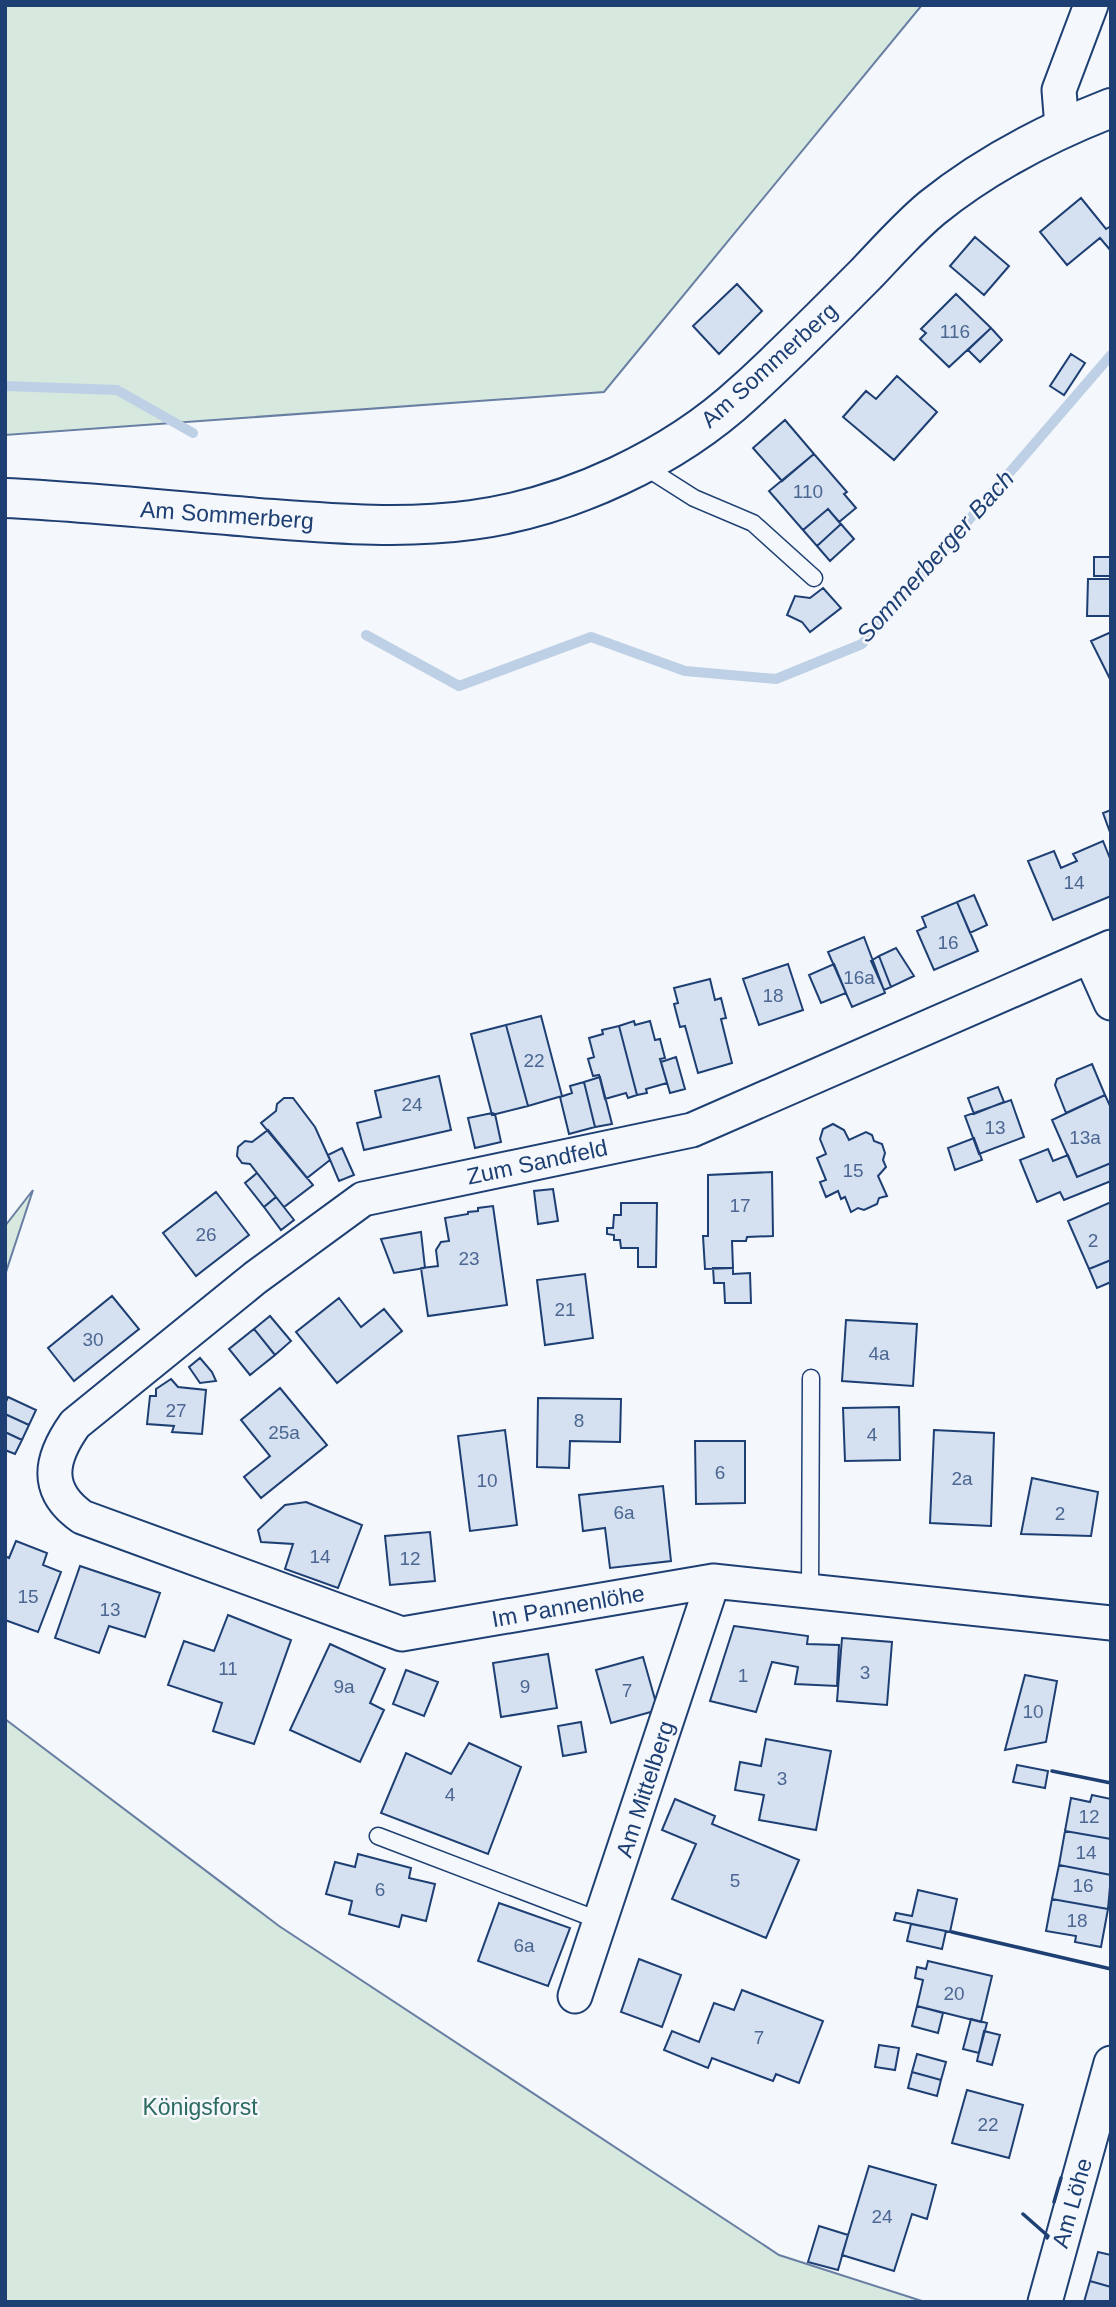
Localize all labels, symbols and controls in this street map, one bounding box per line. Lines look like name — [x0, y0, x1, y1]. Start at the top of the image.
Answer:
street label: Am Sommerberg — [696, 297, 842, 433]
house number: 116 — [940, 321, 970, 342]
water label: Sommerberger Bach — [851, 465, 1019, 647]
house number: 110 — [793, 481, 823, 502]
street label: Am Sommerberg — [139, 496, 315, 534]
house number: 14 — [1063, 872, 1085, 893]
house number: 16 — [937, 932, 959, 953]
house number: 16a — [843, 967, 875, 988]
house number: 18 — [762, 985, 784, 1006]
house number: 22 — [523, 1050, 545, 1071]
house number: 24 — [401, 1094, 423, 1115]
house number: 13 — [984, 1117, 1006, 1138]
house number: 13a — [1069, 1127, 1101, 1148]
street label: Zum Sandfeld — [464, 1134, 610, 1190]
house number: 15 — [842, 1160, 864, 1181]
house number: 17 — [729, 1195, 751, 1216]
house number: 26 — [195, 1224, 217, 1245]
house number: 2 — [1088, 1230, 1098, 1251]
house number: 23 — [458, 1248, 480, 1269]
house number: 21 — [554, 1299, 576, 1320]
house number: 30 — [82, 1329, 104, 1350]
house number: 4a — [868, 1343, 890, 1364]
house number: 27 — [165, 1400, 187, 1421]
house number: 8 — [574, 1410, 584, 1431]
house number: 25a — [268, 1422, 300, 1443]
house number: 4 — [867, 1424, 878, 1445]
house number: 6 — [715, 1462, 725, 1483]
house number: 2a — [951, 1468, 973, 1489]
house number: 10 — [476, 1470, 498, 1491]
house number: 6a — [613, 1502, 635, 1523]
house number: 2 — [1055, 1503, 1065, 1524]
house number: 14 — [309, 1546, 331, 1567]
house number: 12 — [399, 1548, 421, 1569]
street label: Im Pannenlöhe — [490, 1580, 646, 1632]
house number: 15 — [17, 1586, 39, 1607]
house number: 13 — [99, 1599, 121, 1620]
house number: 11 — [218, 1658, 238, 1679]
house number: 3 — [860, 1662, 870, 1683]
house number: 1 — [738, 1665, 748, 1686]
house number: 9a — [333, 1676, 355, 1697]
house number: 9 — [520, 1676, 530, 1697]
house number: 7 — [622, 1680, 632, 1701]
house number: 10 — [1022, 1701, 1044, 1722]
street label: Am Mittelberg — [611, 1718, 679, 1860]
house number: 3 — [777, 1768, 787, 1789]
house number: 4 — [445, 1784, 456, 1805]
house number: 12 — [1078, 1806, 1100, 1827]
house number: 14 — [1075, 1842, 1097, 1863]
house number: 5 — [730, 1870, 740, 1891]
house number: 16 — [1072, 1875, 1094, 1896]
house number: 6 — [375, 1879, 385, 1900]
house number: 18 — [1066, 1910, 1088, 1931]
house number: 6a — [513, 1935, 535, 1956]
house number: 20 — [943, 1983, 965, 2004]
house number: 7 — [754, 2027, 764, 2048]
park label: Königsforst — [142, 2094, 258, 2120]
house number: 22 — [977, 2114, 999, 2135]
street label: Am Löhe — [1047, 2155, 1097, 2251]
house number: 24 — [871, 2206, 893, 2227]

